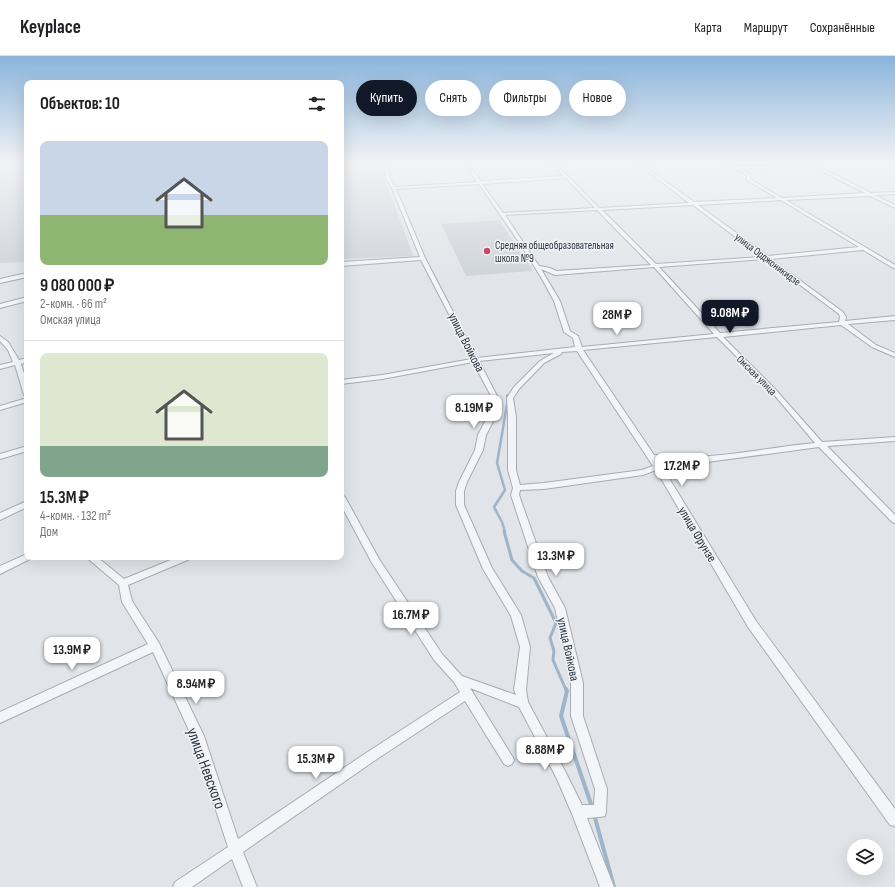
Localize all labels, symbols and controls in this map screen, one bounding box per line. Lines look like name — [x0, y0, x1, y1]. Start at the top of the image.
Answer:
text: Keyplace — [20, 16, 81, 39]
text: Карта — [694, 19, 722, 36]
text: Маршрут — [744, 19, 788, 36]
text: Сохранённые — [810, 19, 875, 36]
chip: Купить — [356, 80, 417, 116]
chip: Снять — [425, 80, 481, 116]
chip: Фильтры — [489, 80, 561, 116]
chip: Новое — [569, 80, 626, 116]
icon: filters — [306, 93, 328, 115]
text: Объектов: 10 — [40, 94, 120, 114]
icon: home — [148, 167, 220, 239]
street label: улица Орджоникидзе — [732, 230, 803, 288]
place label: Средняя общеобразовательная школа №9 — [495, 239, 614, 265]
marker: Средняя общеобразовательная школа №9 — [482, 246, 492, 256]
text: 9 080 000 ₽ — [40, 276, 114, 296]
text: 2-комн. · 66 m² — [40, 296, 107, 312]
pin: 9.08M ₽ — [693, 300, 767, 334]
pin: 28M ₽ — [589, 302, 645, 336]
text: 9.08M ₽ — [711, 305, 749, 321]
text: 28M ₽ — [602, 307, 632, 323]
street label: улица Войкова — [444, 310, 488, 375]
text: Омская улица — [40, 312, 101, 328]
street label: Омская улица — [734, 353, 779, 398]
icon: home — [148, 379, 220, 451]
pin: 8.19M ₽ — [437, 395, 511, 429]
text: 8.19M ₽ — [455, 400, 493, 416]
pin: 17.2M ₽ — [645, 453, 719, 487]
text: 17.2M ₽ — [664, 458, 700, 474]
text: 15.3M ₽ — [40, 488, 89, 508]
street label: улица Фрунзе — [674, 504, 720, 565]
text: 4-комн. · 132 m² — [40, 508, 111, 524]
text: Дом — [40, 524, 58, 540]
pin: 13.3M ₽ — [519, 543, 593, 577]
text: 13.3M ₽ — [537, 548, 575, 564]
pin: 16.7M ₽ — [374, 602, 448, 636]
text: 16.7M ₽ — [393, 607, 429, 623]
street label: улица Войкова — [553, 616, 583, 682]
pin: 13.9M ₽ — [35, 637, 109, 671]
text: 13.9M ₽ — [53, 642, 91, 658]
pin: 8.94M ₽ — [159, 671, 233, 705]
text: 8.94M ₽ — [177, 676, 215, 692]
street label: улица Невского — [182, 725, 229, 812]
pin: 8.88M ₽ — [508, 737, 582, 771]
text: 8.88M ₽ — [525, 742, 565, 758]
pin: 15.3M ₽ — [279, 746, 353, 780]
text: 15.3M ₽ — [297, 751, 335, 767]
map controls — [847, 839, 883, 875]
button: layers — [847, 839, 883, 875]

